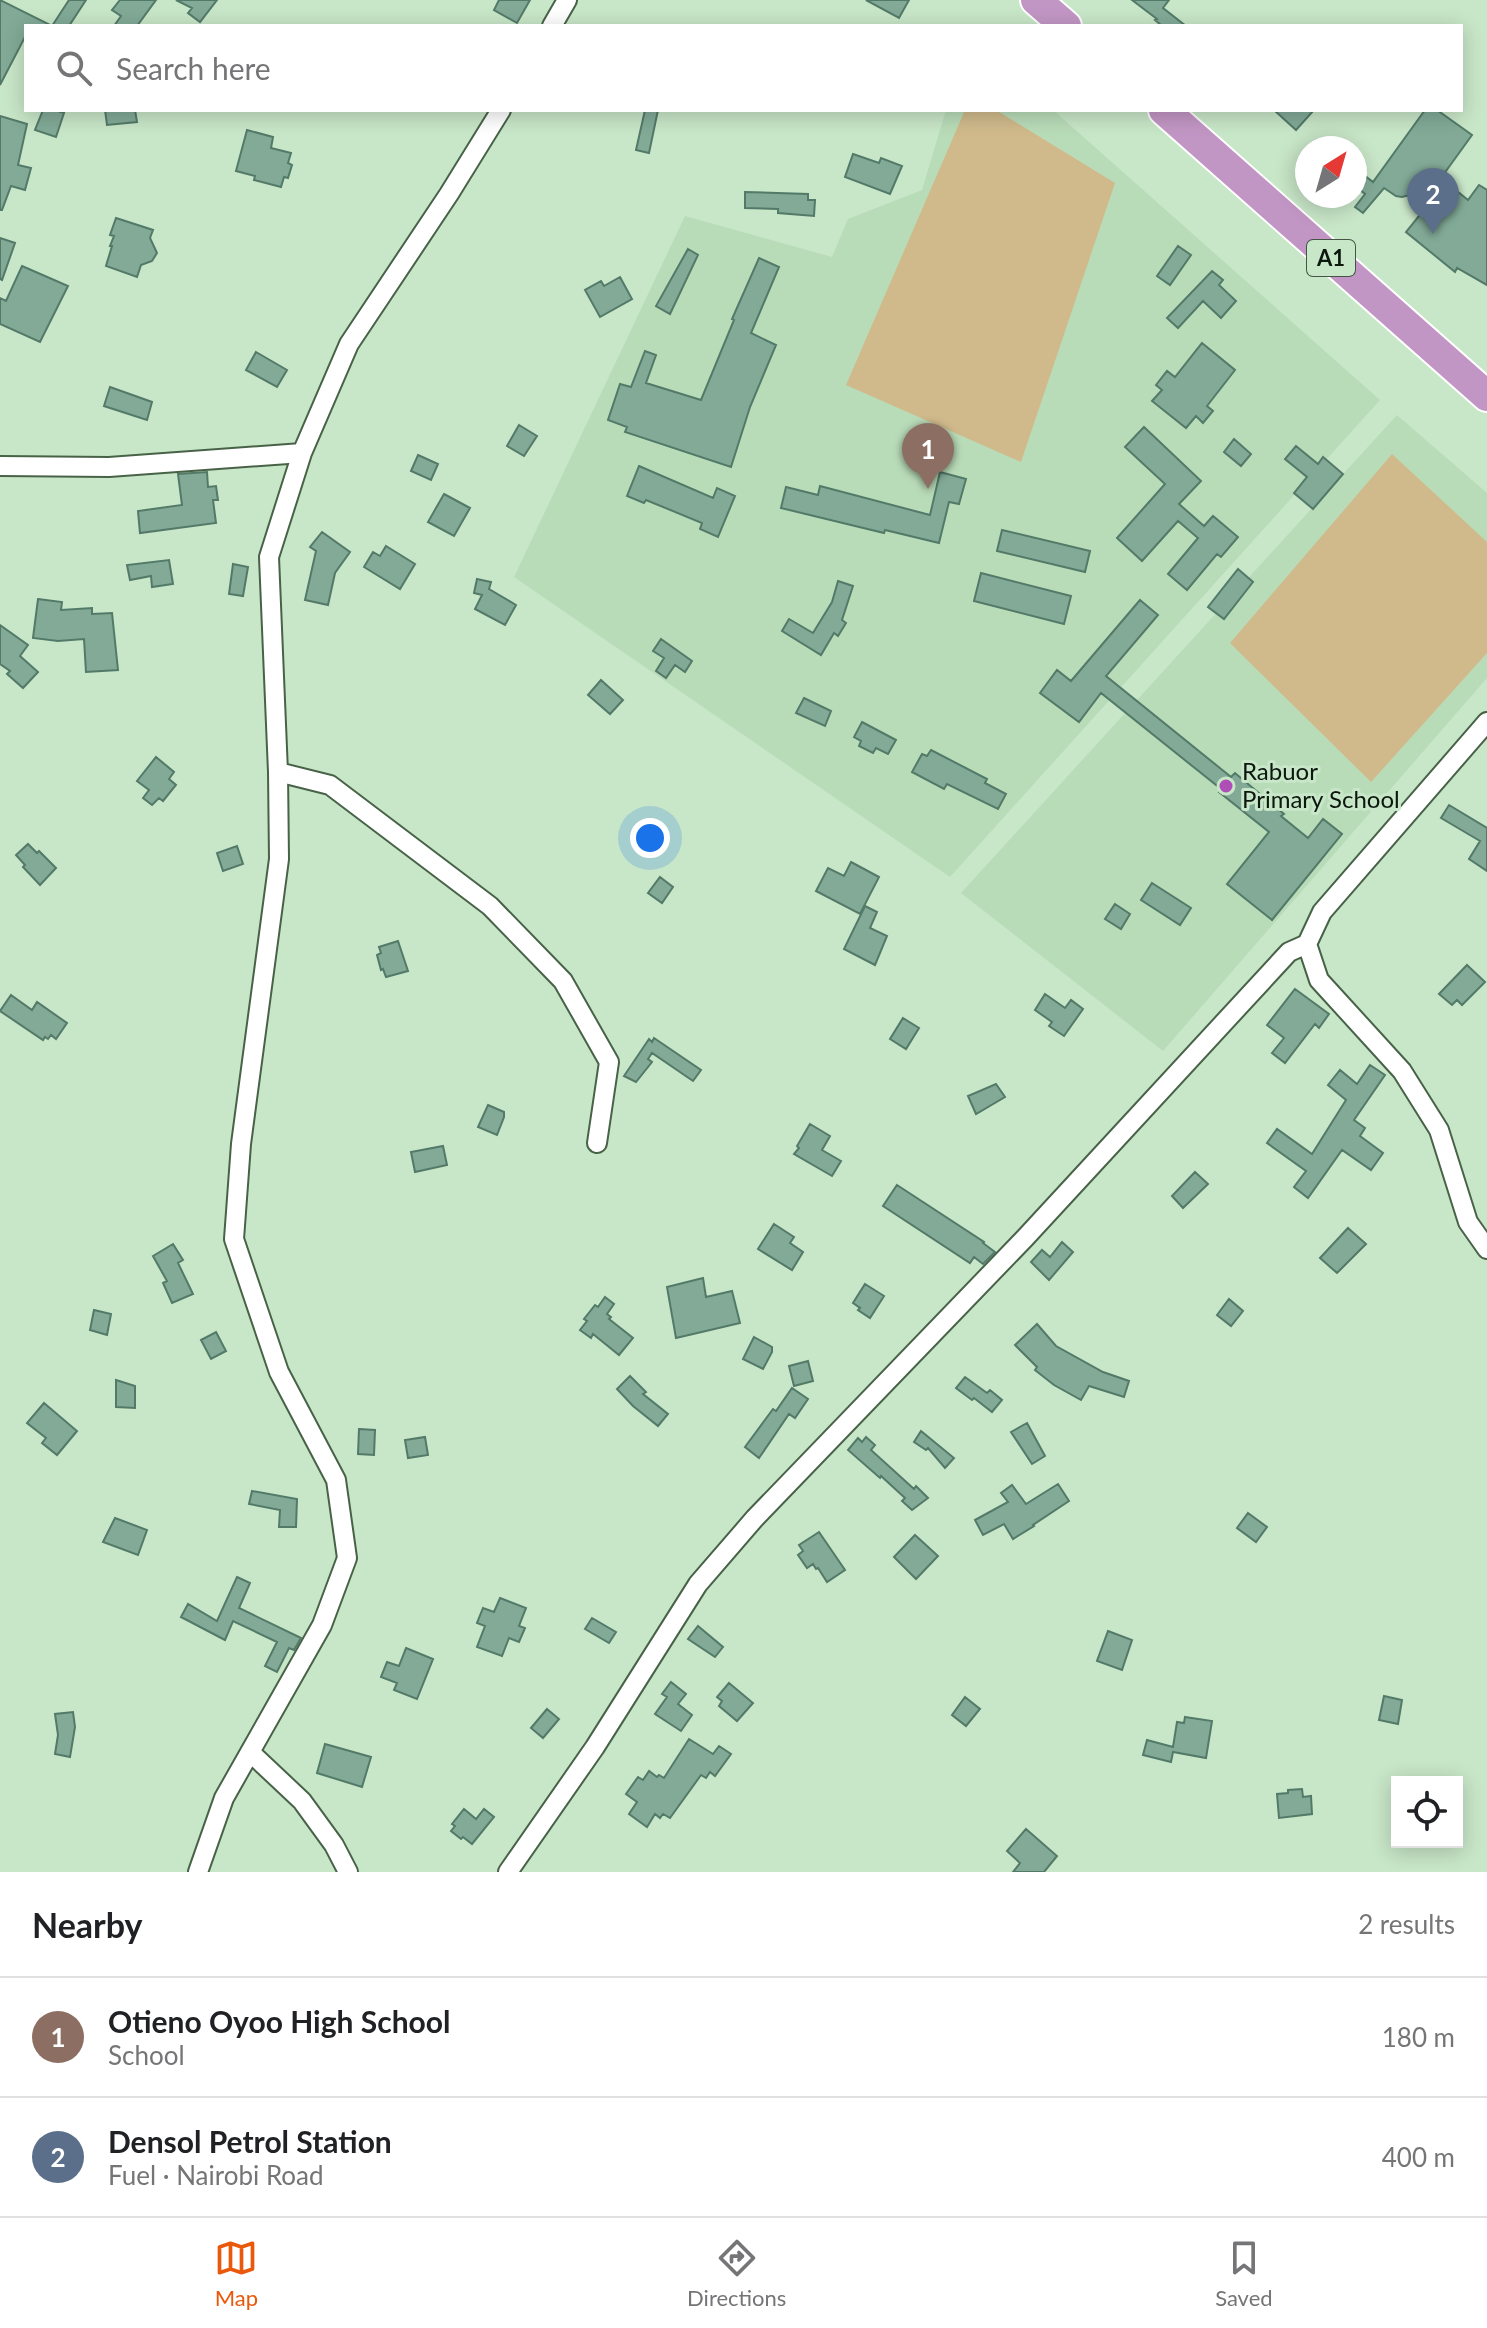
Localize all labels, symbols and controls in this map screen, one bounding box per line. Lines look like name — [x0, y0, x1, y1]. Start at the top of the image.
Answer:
search box — [24, 24, 1463, 112]
icon: search — [52, 46, 96, 90]
text: Search here — [116, 50, 271, 86]
north arrow — [1295, 136, 1367, 208]
pin: 2 — [1407, 168, 1459, 234]
road number: A1 — [1307, 240, 1355, 276]
pin: 1 — [902, 423, 954, 489]
place label: Rabuor Primary School — [1242, 756, 1400, 813]
marker: Rabuor Primary School — [1217, 777, 1235, 795]
your location — [630, 818, 670, 858]
map controls — [1391, 1776, 1463, 1848]
button: locate — [1391, 1776, 1463, 1848]
text: Nearby — [32, 1904, 143, 1945]
text: 2 results — [1358, 1908, 1455, 1940]
text: Otieno Oyoo High School — [108, 2003, 450, 2039]
text: 1 — [50, 2021, 66, 2053]
text: 180 m — [1382, 2021, 1455, 2053]
text: School — [108, 2039, 185, 2071]
text: Densol Petrol Station — [108, 2123, 392, 2159]
text: 2 — [50, 2141, 66, 2173]
text: 400 m — [1382, 2141, 1455, 2173]
text: Fuel · Nairobi Road — [108, 2159, 324, 2191]
tab: Map — [214, 2236, 258, 2311]
tab: Directions — [687, 2236, 786, 2311]
tab: Saved — [1215, 2236, 1273, 2311]

